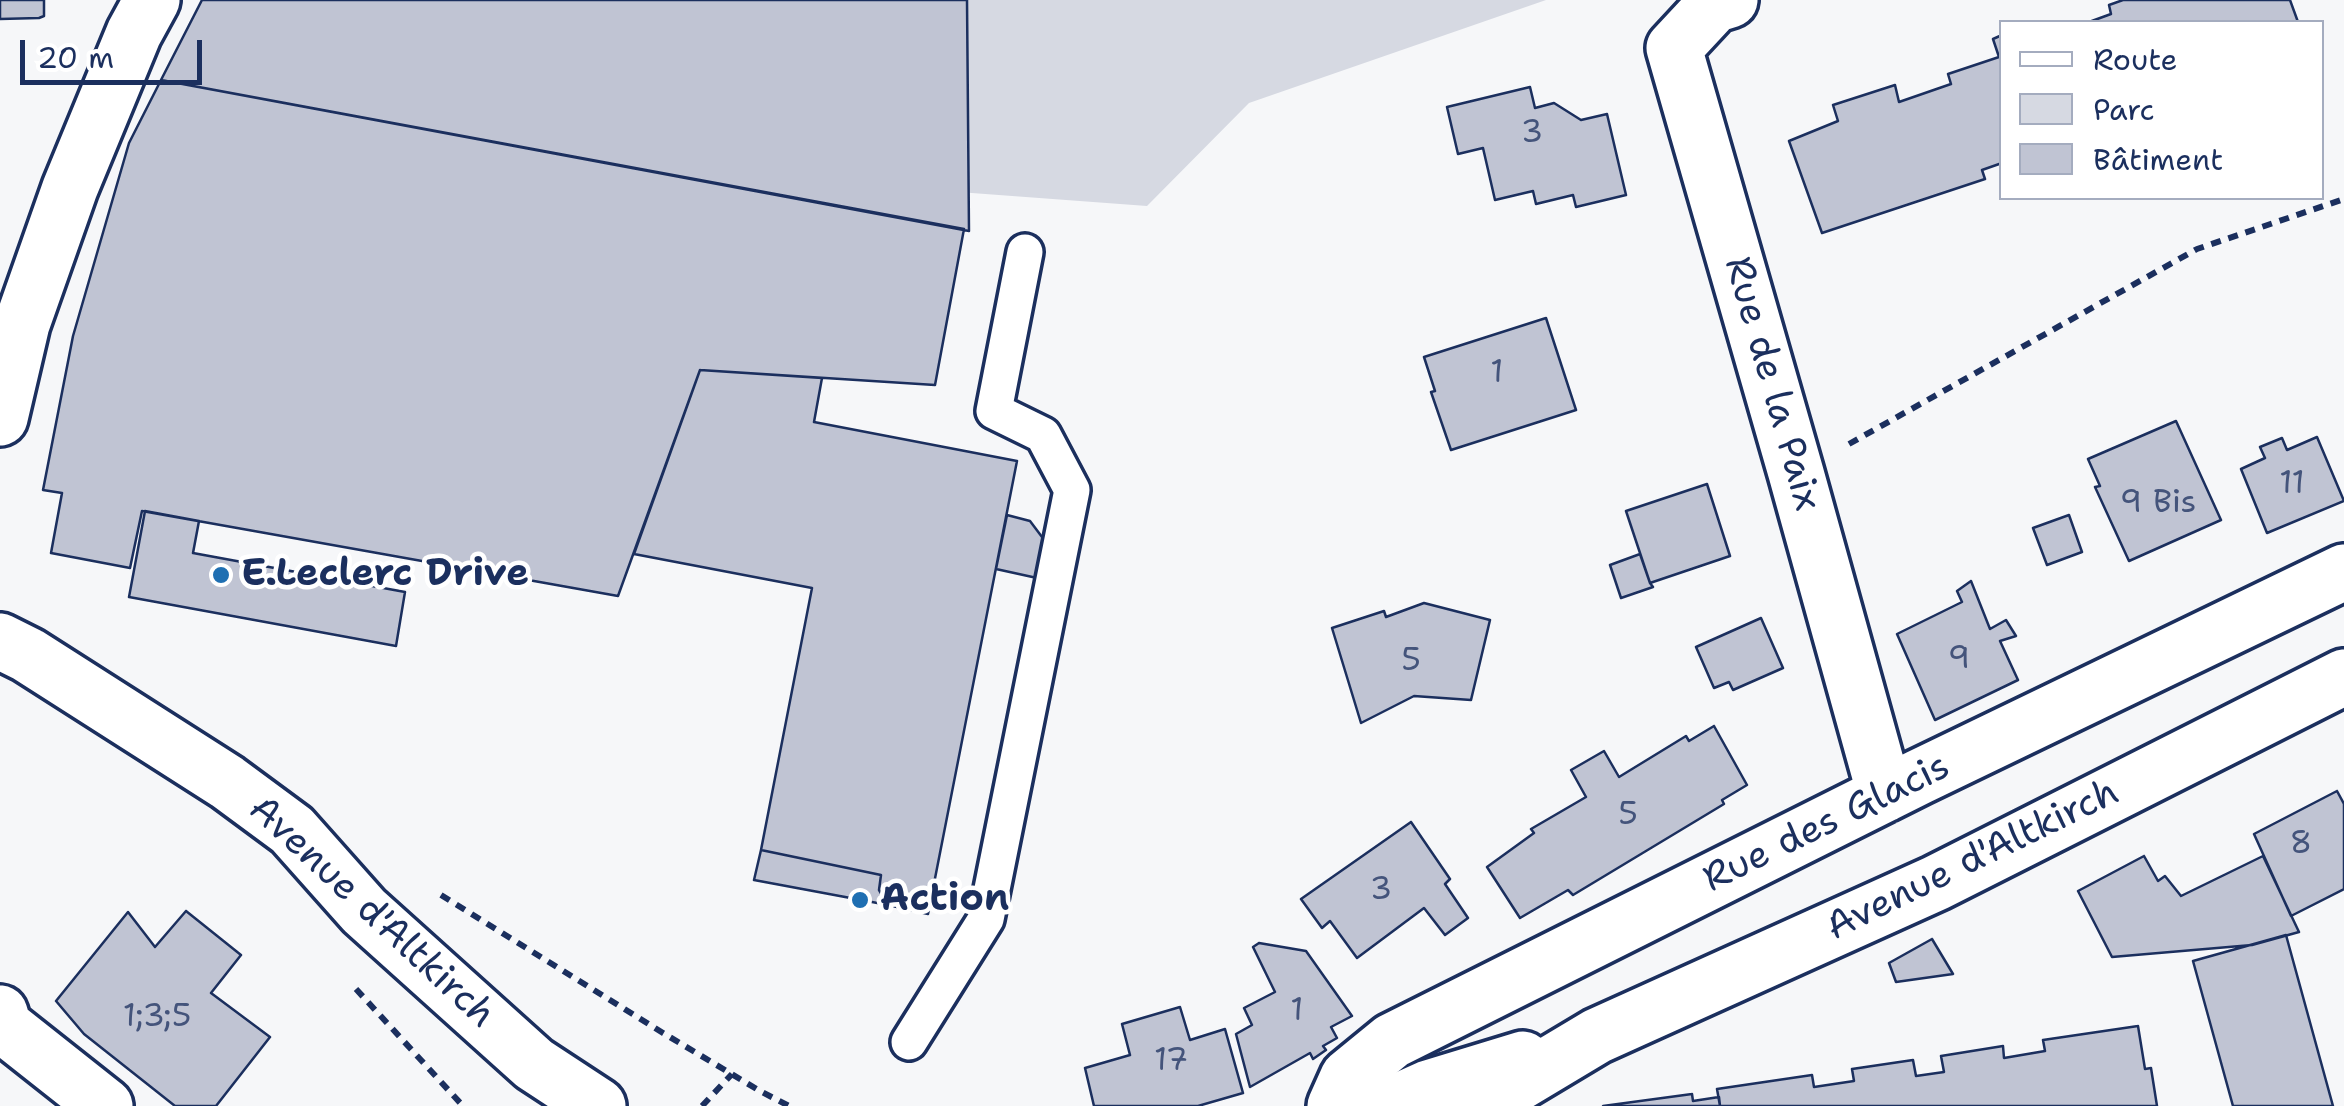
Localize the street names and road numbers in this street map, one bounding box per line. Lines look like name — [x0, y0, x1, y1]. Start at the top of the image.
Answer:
street label: Rue de la Paix — [1713, 252, 1829, 516]
street label: Rue des Glacis — [1696, 745, 1958, 903]
street label: Avenue d'Altkirch — [1819, 770, 2127, 952]
street label: Avenue d'Altkirch — [239, 787, 503, 1039]

